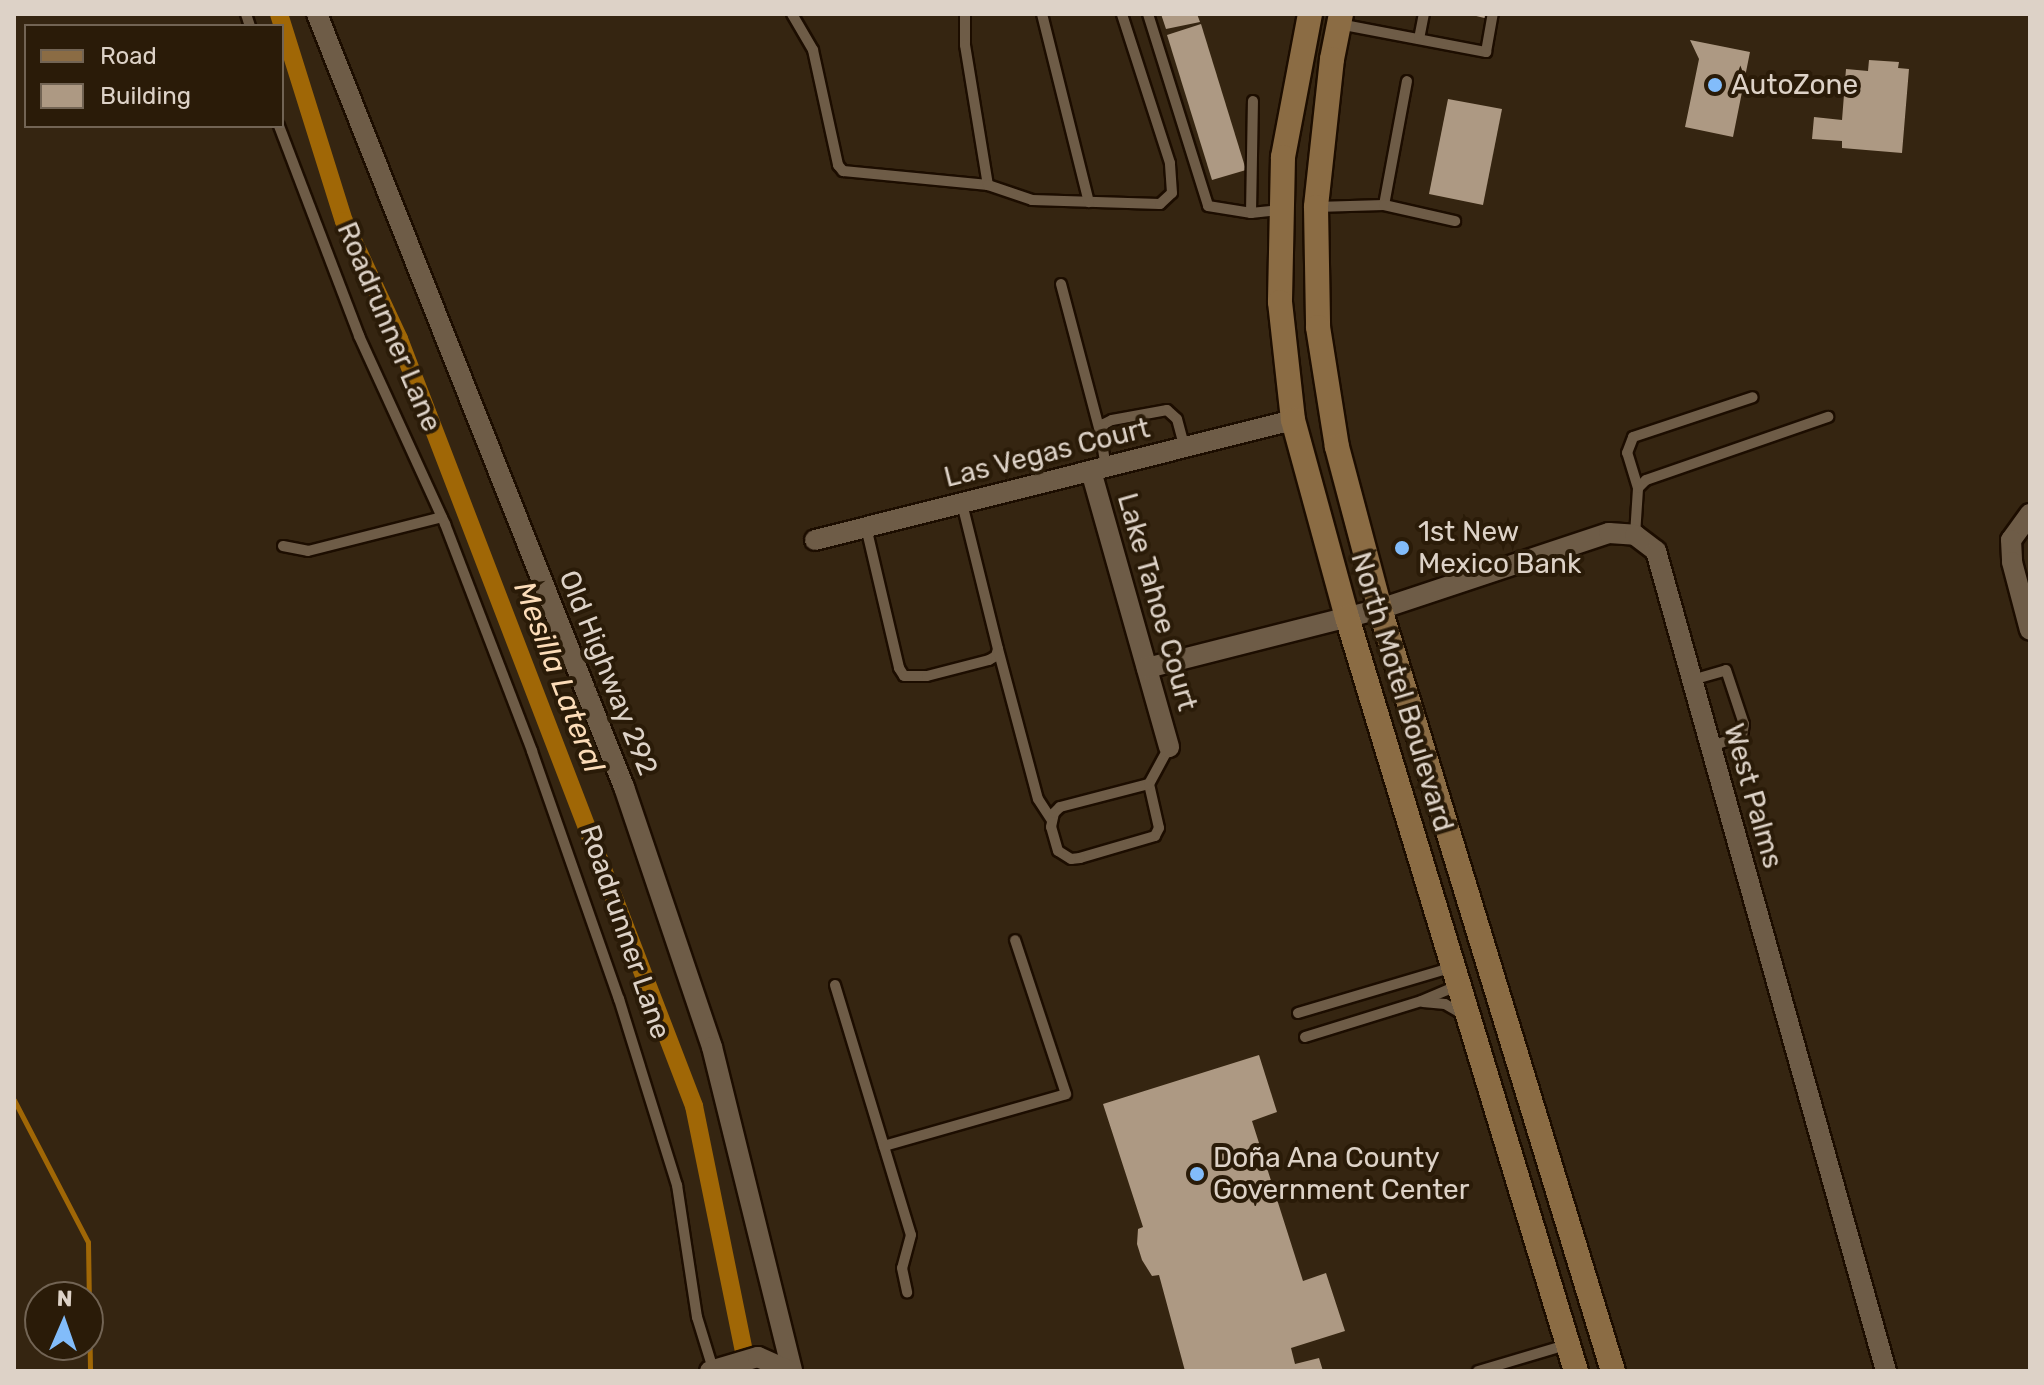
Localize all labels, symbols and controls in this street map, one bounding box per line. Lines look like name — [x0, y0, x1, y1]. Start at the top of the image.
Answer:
legend — [24, 24, 284, 128]
text: Road — [100, 42, 157, 70]
place label: AutoZone — [1731, 68, 1858, 102]
marker: AutoZone — [1706, 76, 1724, 94]
text: Building — [100, 82, 191, 110]
street label: Roadrunner Lane — [330, 217, 448, 437]
street label: Las Vegas Court — [940, 411, 1154, 495]
street label: Lake Tahoe Court — [1110, 489, 1204, 715]
place label: 1st New Mexico Bank — [1418, 515, 1581, 581]
marker: 1st New Mexico Bank — [1393, 539, 1411, 557]
street label: North Motel Boulevard — [1343, 548, 1461, 836]
street label: Old Highway 292 — [551, 565, 665, 781]
water label: Mesilla Lateral — [506, 576, 612, 778]
street label: West Palms — [1716, 720, 1790, 872]
street label: Roadrunner Lane — [573, 820, 677, 1044]
place label: Doña Ana County Government Center — [1213, 1141, 1469, 1207]
marker: Doña Ana County Government Center — [1188, 1165, 1206, 1183]
north arrow — [24, 1281, 104, 1361]
text: N — [56, 1285, 73, 1312]

